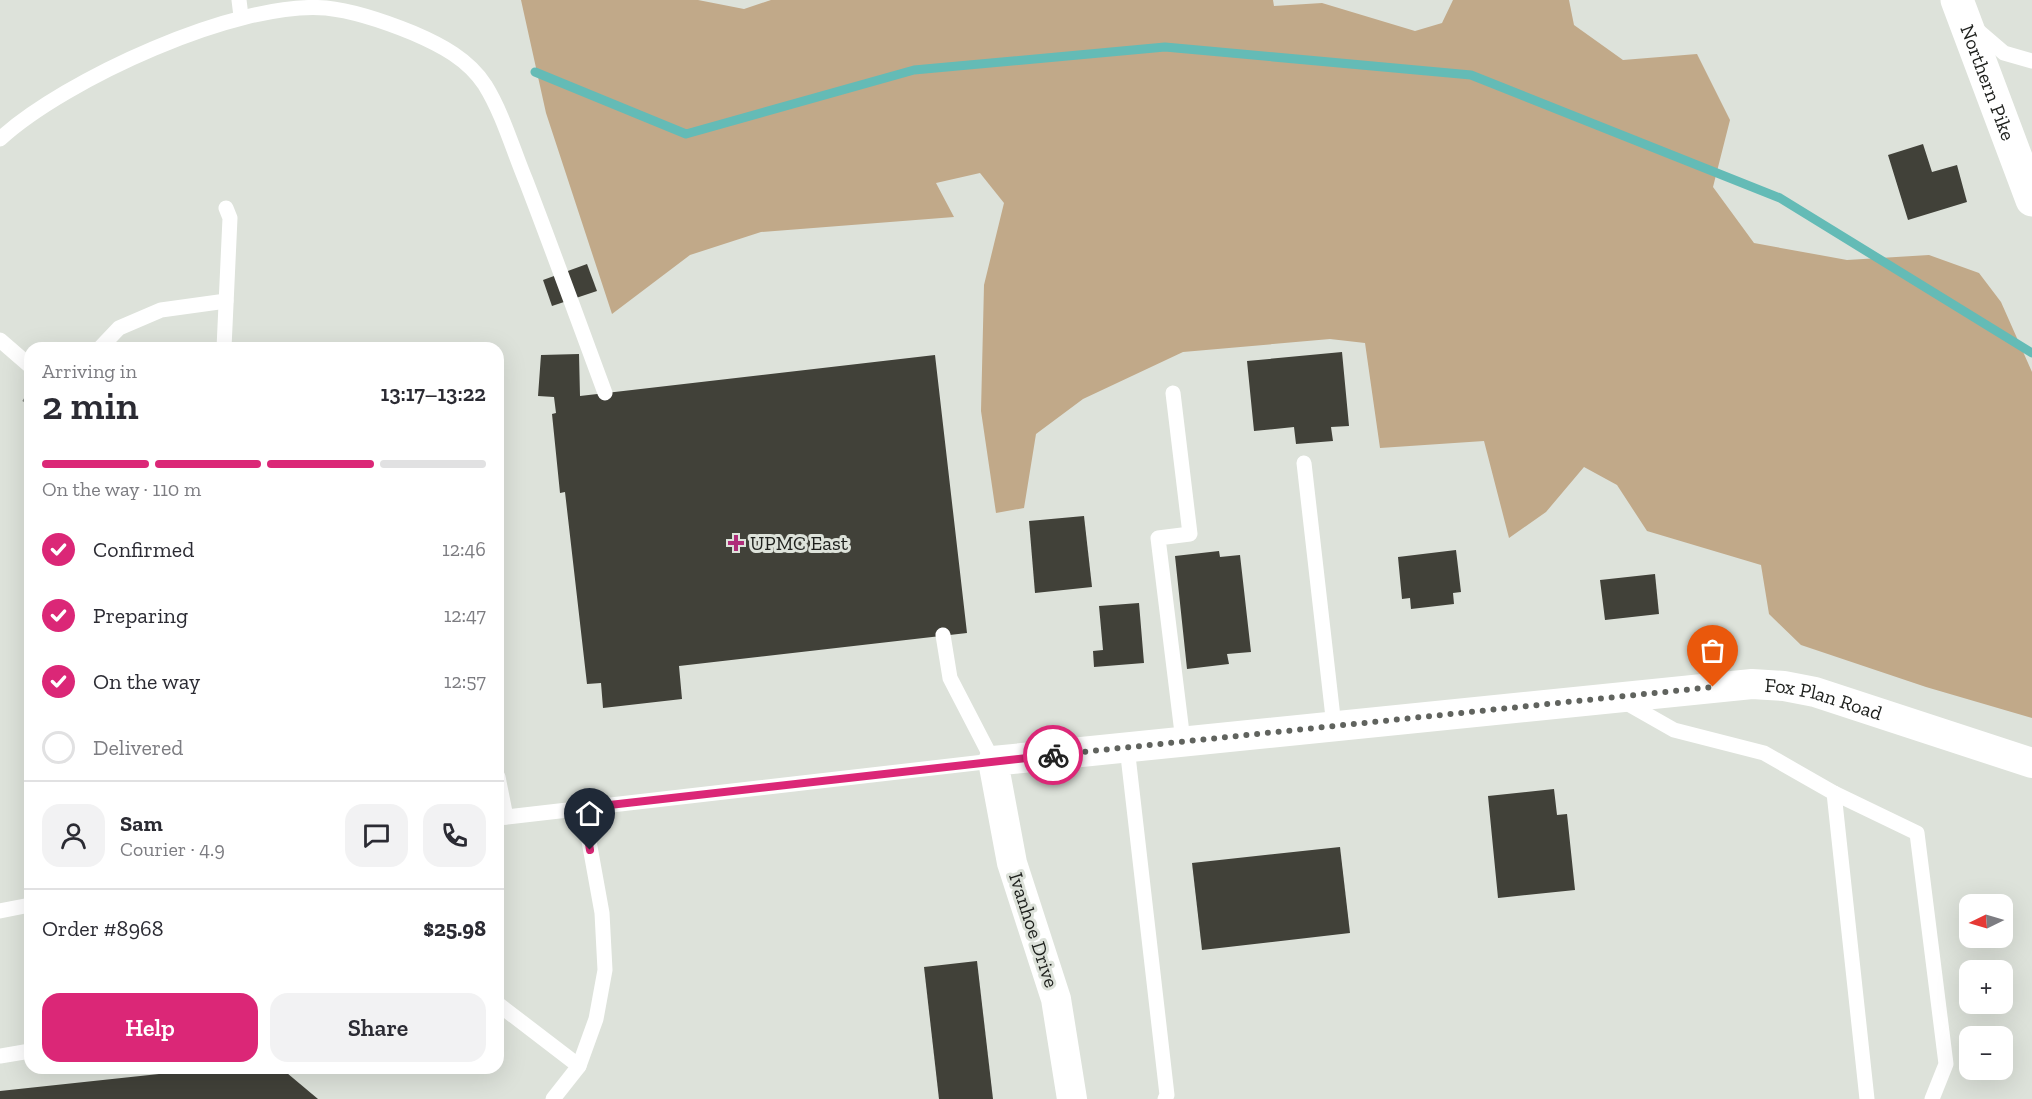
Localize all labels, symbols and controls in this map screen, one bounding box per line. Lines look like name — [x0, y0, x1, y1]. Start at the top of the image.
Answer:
street label: Northern Pike — [1955, 21, 2021, 144]
text: Arriving in — [42, 359, 137, 383]
text: 13:17–13:22 — [380, 380, 486, 407]
text: 2 min — [42, 382, 139, 429]
text: On the way · 110 m — [42, 477, 201, 501]
place label: UPMC East — [750, 531, 849, 555]
icon: check — [42, 533, 75, 566]
marker: UPMC East — [727, 534, 745, 552]
text: Confirmed — [93, 536, 194, 563]
text: 12:46 — [442, 537, 486, 561]
icon: check — [42, 599, 75, 632]
text: Preparing — [93, 602, 188, 629]
text: 12:47 — [444, 603, 486, 627]
pin — [1687, 625, 1738, 687]
icon: bag — [1696, 634, 1729, 667]
icon: check — [42, 665, 75, 698]
text: On the way — [93, 668, 200, 695]
text: 12:57 — [444, 669, 486, 693]
street label: Fox Plan Road — [1764, 673, 1885, 725]
courier — [1023, 725, 1083, 785]
text: Delivered — [93, 734, 183, 761]
icon: bike — [1037, 739, 1070, 772]
pin — [564, 788, 615, 850]
icon: home — [573, 797, 606, 830]
button: person — [42, 804, 105, 867]
button: chat — [345, 804, 408, 867]
button: phone — [423, 804, 486, 867]
text: Sam — [120, 810, 163, 837]
text: Courier · 4.9 — [120, 837, 225, 861]
street label: Ivanhoe Drive — [1004, 869, 1064, 991]
north arrow — [1959, 894, 2013, 948]
map controls — [1959, 894, 2013, 1080]
text: Order #8968 — [42, 915, 164, 942]
text: $25.98 — [423, 915, 486, 942]
button: + — [1959, 960, 2013, 1014]
button: Help — [42, 993, 258, 1062]
button: Share — [270, 993, 486, 1062]
button: − — [1959, 1026, 2013, 1080]

